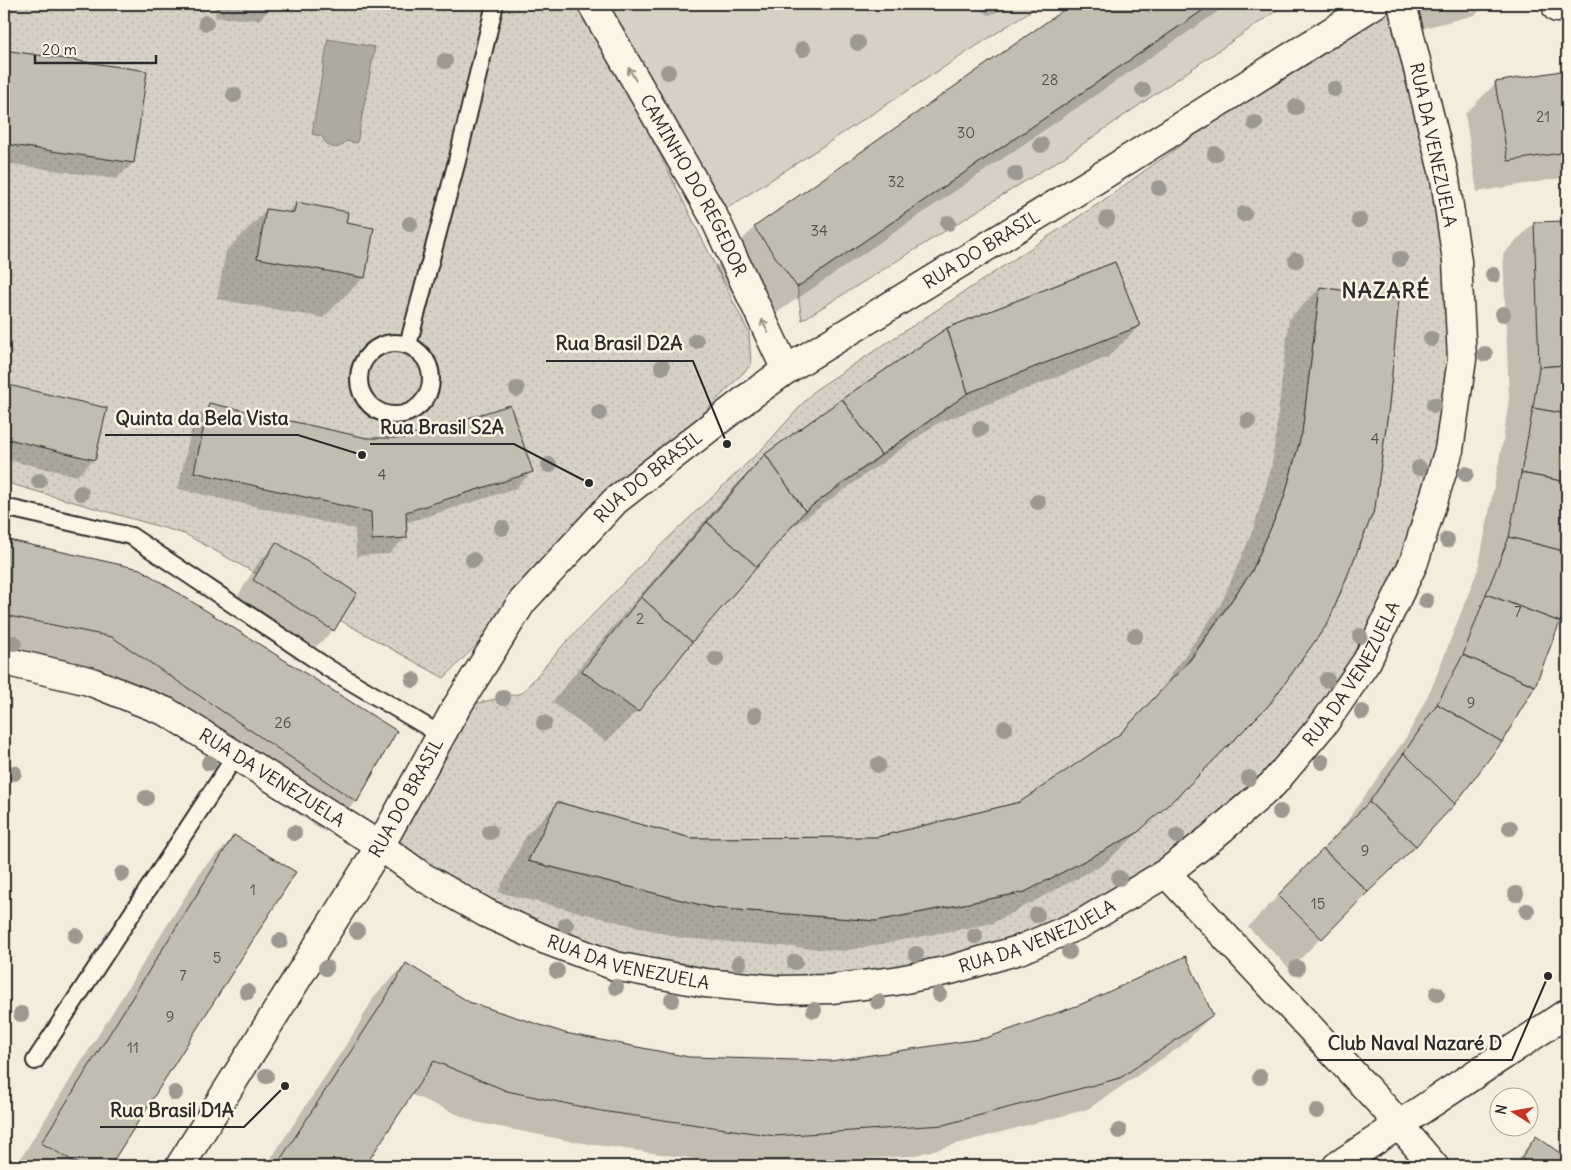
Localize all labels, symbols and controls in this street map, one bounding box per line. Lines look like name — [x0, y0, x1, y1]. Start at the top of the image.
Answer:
scale bar — [35, 32, 156, 64]
text: 20 m — [42, 40, 77, 59]
street label: RUA DA VENEZUELA — [1405, 61, 1462, 229]
one-way arrow — [627, 68, 637, 82]
house number: 28 — [1042, 70, 1058, 89]
street label: CAMINHO DO REGEDOR — [635, 90, 752, 280]
house number: 21 — [1536, 107, 1550, 126]
house number: 30 — [957, 123, 975, 142]
house number: 32 — [888, 172, 904, 191]
street label: RUA DO BRASIL — [919, 205, 1044, 294]
house number: 34 — [810, 221, 828, 240]
district label: NAZARÉ — [1342, 276, 1430, 304]
one-way arrow — [760, 319, 769, 334]
callout: Rua Brasil D2A — [546, 327, 693, 361]
text: Rua Brasil D2A — [556, 331, 682, 355]
callout: Quinta da Bela Vista — [105, 401, 298, 435]
text: Quinta da Bela Vista — [115, 406, 289, 430]
callout: Rua Brasil S2A — [370, 410, 514, 444]
text: Rua Brasil S2A — [380, 415, 504, 439]
street label: RUA DO BRASIL — [589, 425, 707, 527]
house number: 4 — [1371, 429, 1380, 448]
house number: 4 — [378, 465, 387, 484]
street label: RUA DA VENEZUELA — [1297, 597, 1405, 751]
house number: 7 — [1514, 602, 1522, 621]
house number: 2 — [636, 609, 644, 628]
house number: 9 — [1467, 693, 1475, 712]
house number: 26 — [275, 713, 291, 732]
street label: RUA DA VENEZUELA — [195, 723, 349, 832]
street label: RUA DO BRASIL — [364, 734, 448, 862]
house number: 9 — [1361, 841, 1369, 860]
house number: 1 — [250, 880, 256, 899]
street label: RUA DA VENEZUELA — [956, 894, 1119, 978]
house number: 15 — [1311, 894, 1325, 913]
street label: RUA DA VENEZUELA — [544, 929, 711, 995]
house number: 5 — [213, 948, 221, 967]
house number: 7 — [179, 966, 187, 985]
house number: 9 — [166, 1007, 174, 1026]
callout: Club Naval Nazaré D — [1317, 1026, 1512, 1060]
text: Club Naval Nazaré D — [1328, 1031, 1502, 1055]
house number: 11 — [127, 1038, 139, 1057]
north arrow — [1488, 1088, 1538, 1138]
callout: Rua Brasil D1A — [100, 1093, 244, 1127]
text: Rua Brasil D1A — [110, 1098, 234, 1122]
text: N — [1491, 1103, 1511, 1116]

